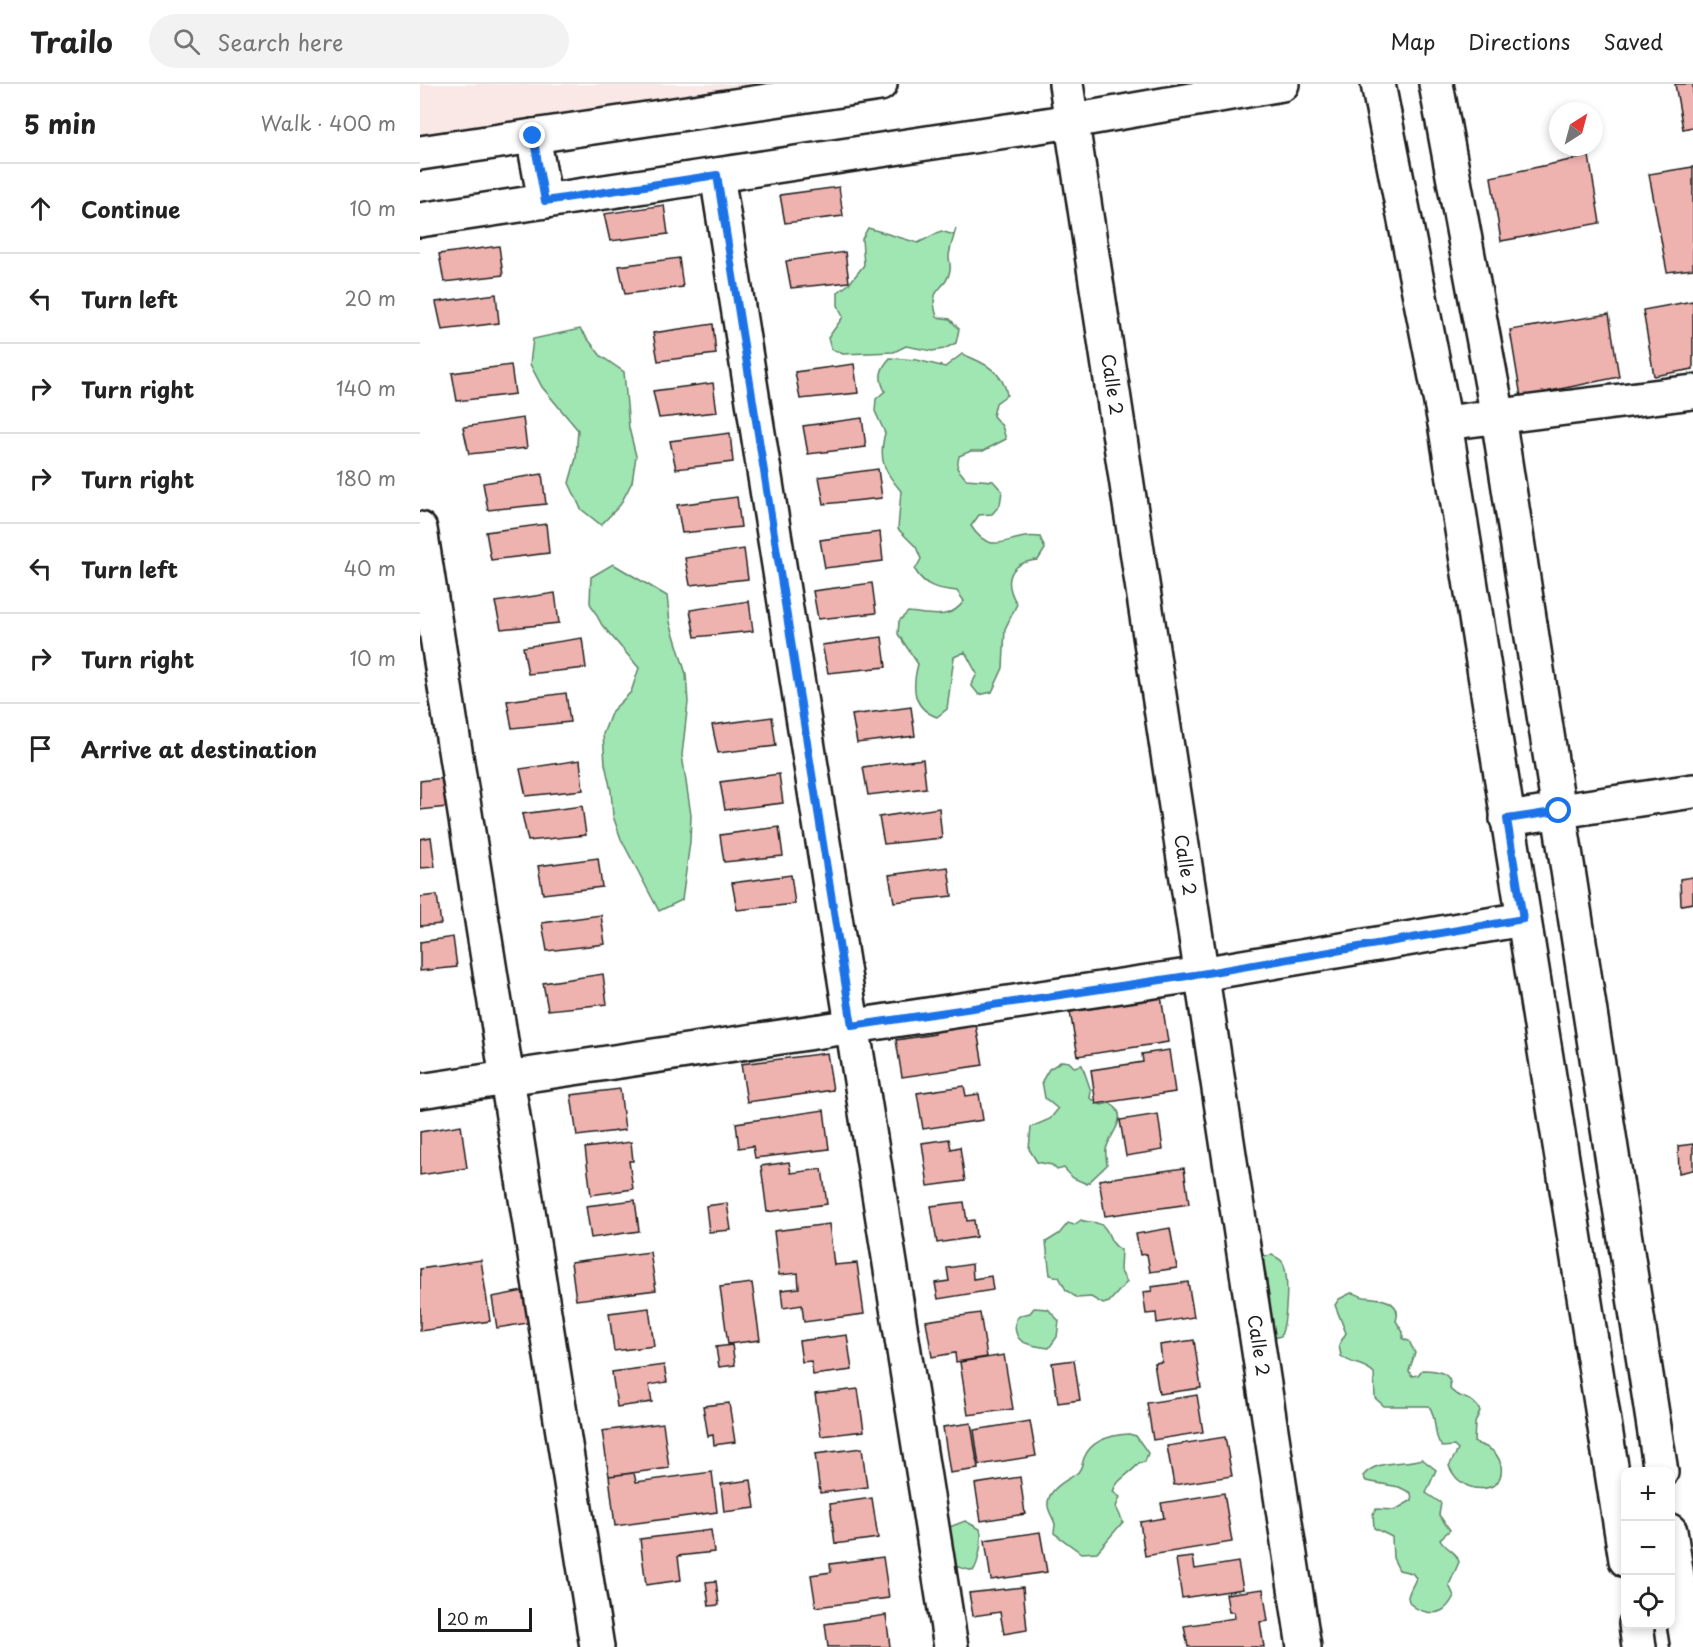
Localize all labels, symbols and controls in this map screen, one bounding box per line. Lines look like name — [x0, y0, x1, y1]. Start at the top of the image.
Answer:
search box — [149, 14, 569, 68]
text: Trailo — [30, 20, 113, 63]
icon: search — [170, 25, 203, 58]
text: Search here — [218, 25, 343, 58]
text: Map — [1390, 25, 1435, 57]
text: Directions — [1468, 25, 1570, 57]
text: Saved — [1603, 25, 1663, 57]
north arrow — [1549, 102, 1603, 156]
text: 5 min — [24, 104, 96, 143]
text: Walk · 400 m — [261, 108, 396, 138]
route end — [519, 122, 545, 148]
icon: ahead — [24, 192, 57, 225]
text: Continue — [81, 192, 180, 225]
text: 10 m — [349, 193, 396, 223]
icon: left — [24, 282, 57, 315]
text: Turn left — [81, 282, 178, 315]
text: 20 m — [344, 283, 396, 313]
street label: Calle 2 — [1095, 352, 1131, 417]
icon: right — [24, 372, 57, 405]
text: Turn right — [81, 372, 194, 405]
text: 140 m — [336, 373, 396, 403]
icon: right — [24, 462, 57, 495]
text: Turn right — [81, 462, 194, 495]
text: 180 m — [336, 463, 396, 493]
icon: left — [24, 552, 57, 585]
text: Turn left — [81, 552, 178, 585]
text: 40 m — [344, 553, 396, 583]
icon: right — [24, 642, 57, 675]
text: Turn right — [81, 642, 194, 675]
text: 10 m — [349, 643, 396, 673]
icon: arrive — [24, 732, 57, 765]
text: Arrive at destination — [81, 732, 317, 765]
route start — [1545, 797, 1571, 823]
street label: Calle 2 — [1168, 832, 1204, 897]
street label: Calle 2 — [1242, 1313, 1278, 1378]
map controls — [1621, 1467, 1675, 1629]
button: + — [1621, 1467, 1675, 1521]
button: − — [1621, 1521, 1675, 1575]
button: locate — [1621, 1575, 1675, 1629]
scale bar — [438, 1605, 532, 1632]
text: 20 m — [447, 1606, 488, 1630]

